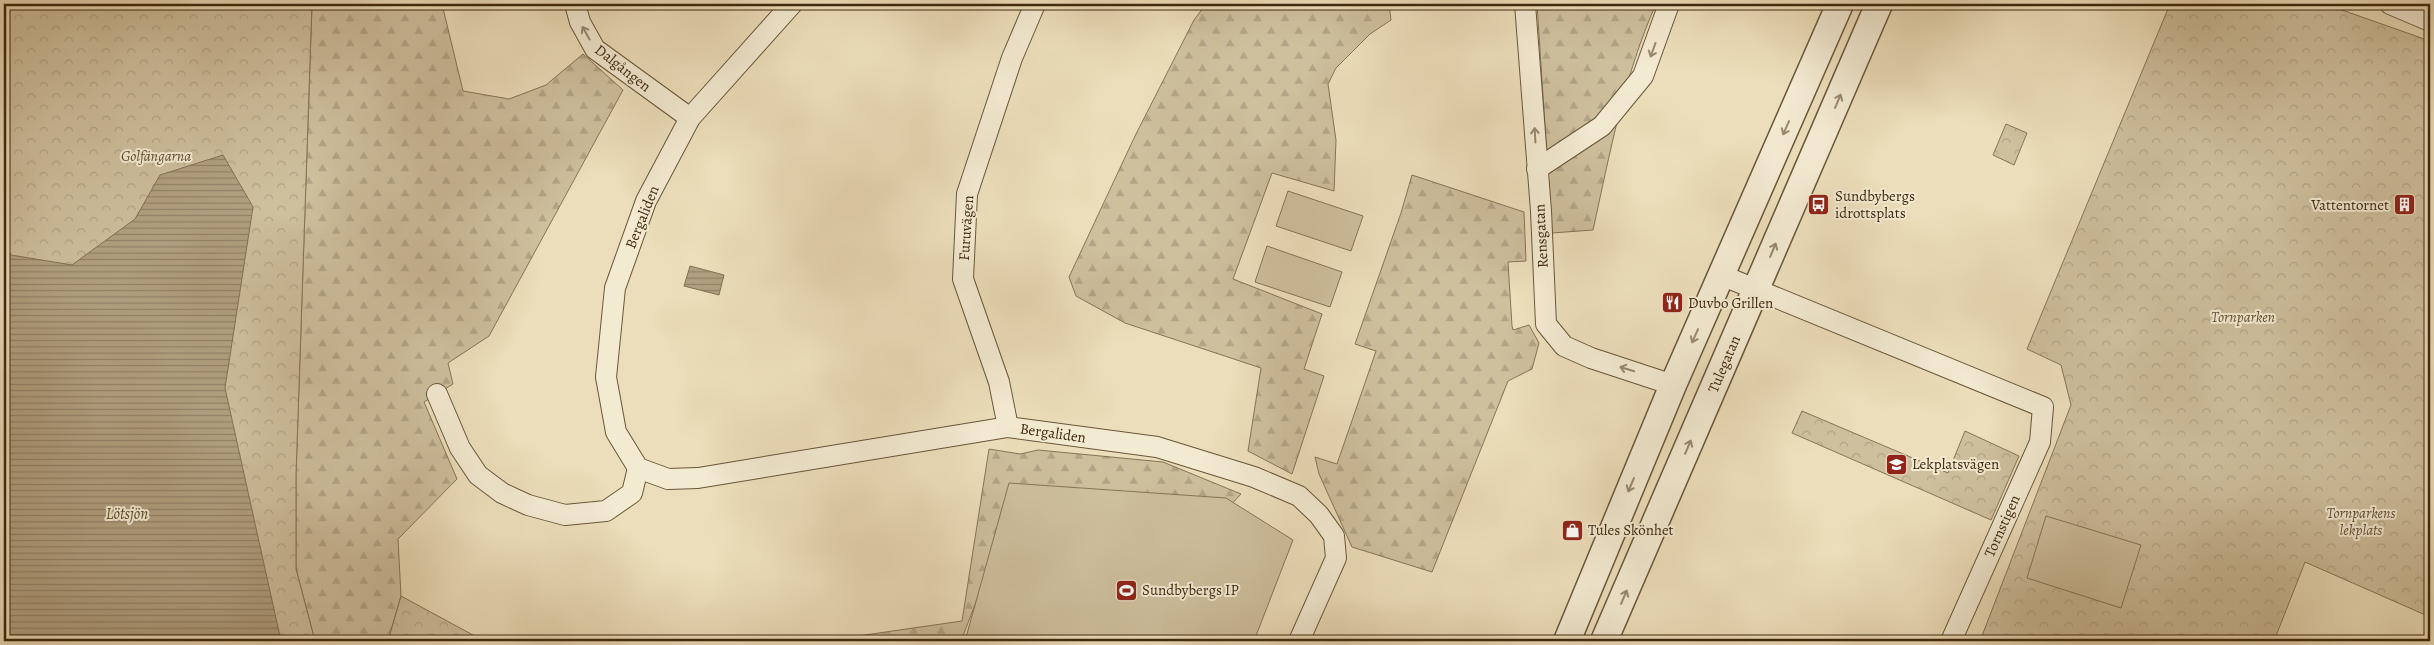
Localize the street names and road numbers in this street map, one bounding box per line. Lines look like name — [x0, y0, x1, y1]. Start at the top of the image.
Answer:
street label: Dalgången — [591, 40, 655, 96]
street label: Bergaliden — [620, 182, 664, 252]
street label: Furuvägen — [954, 195, 978, 261]
street label: Rensgatan — [1529, 203, 1553, 269]
street label: Tulegatan — [1703, 332, 1745, 396]
street label: Bergaliden — [1019, 418, 1087, 448]
street label: Tornstigen — [1979, 492, 2025, 560]

